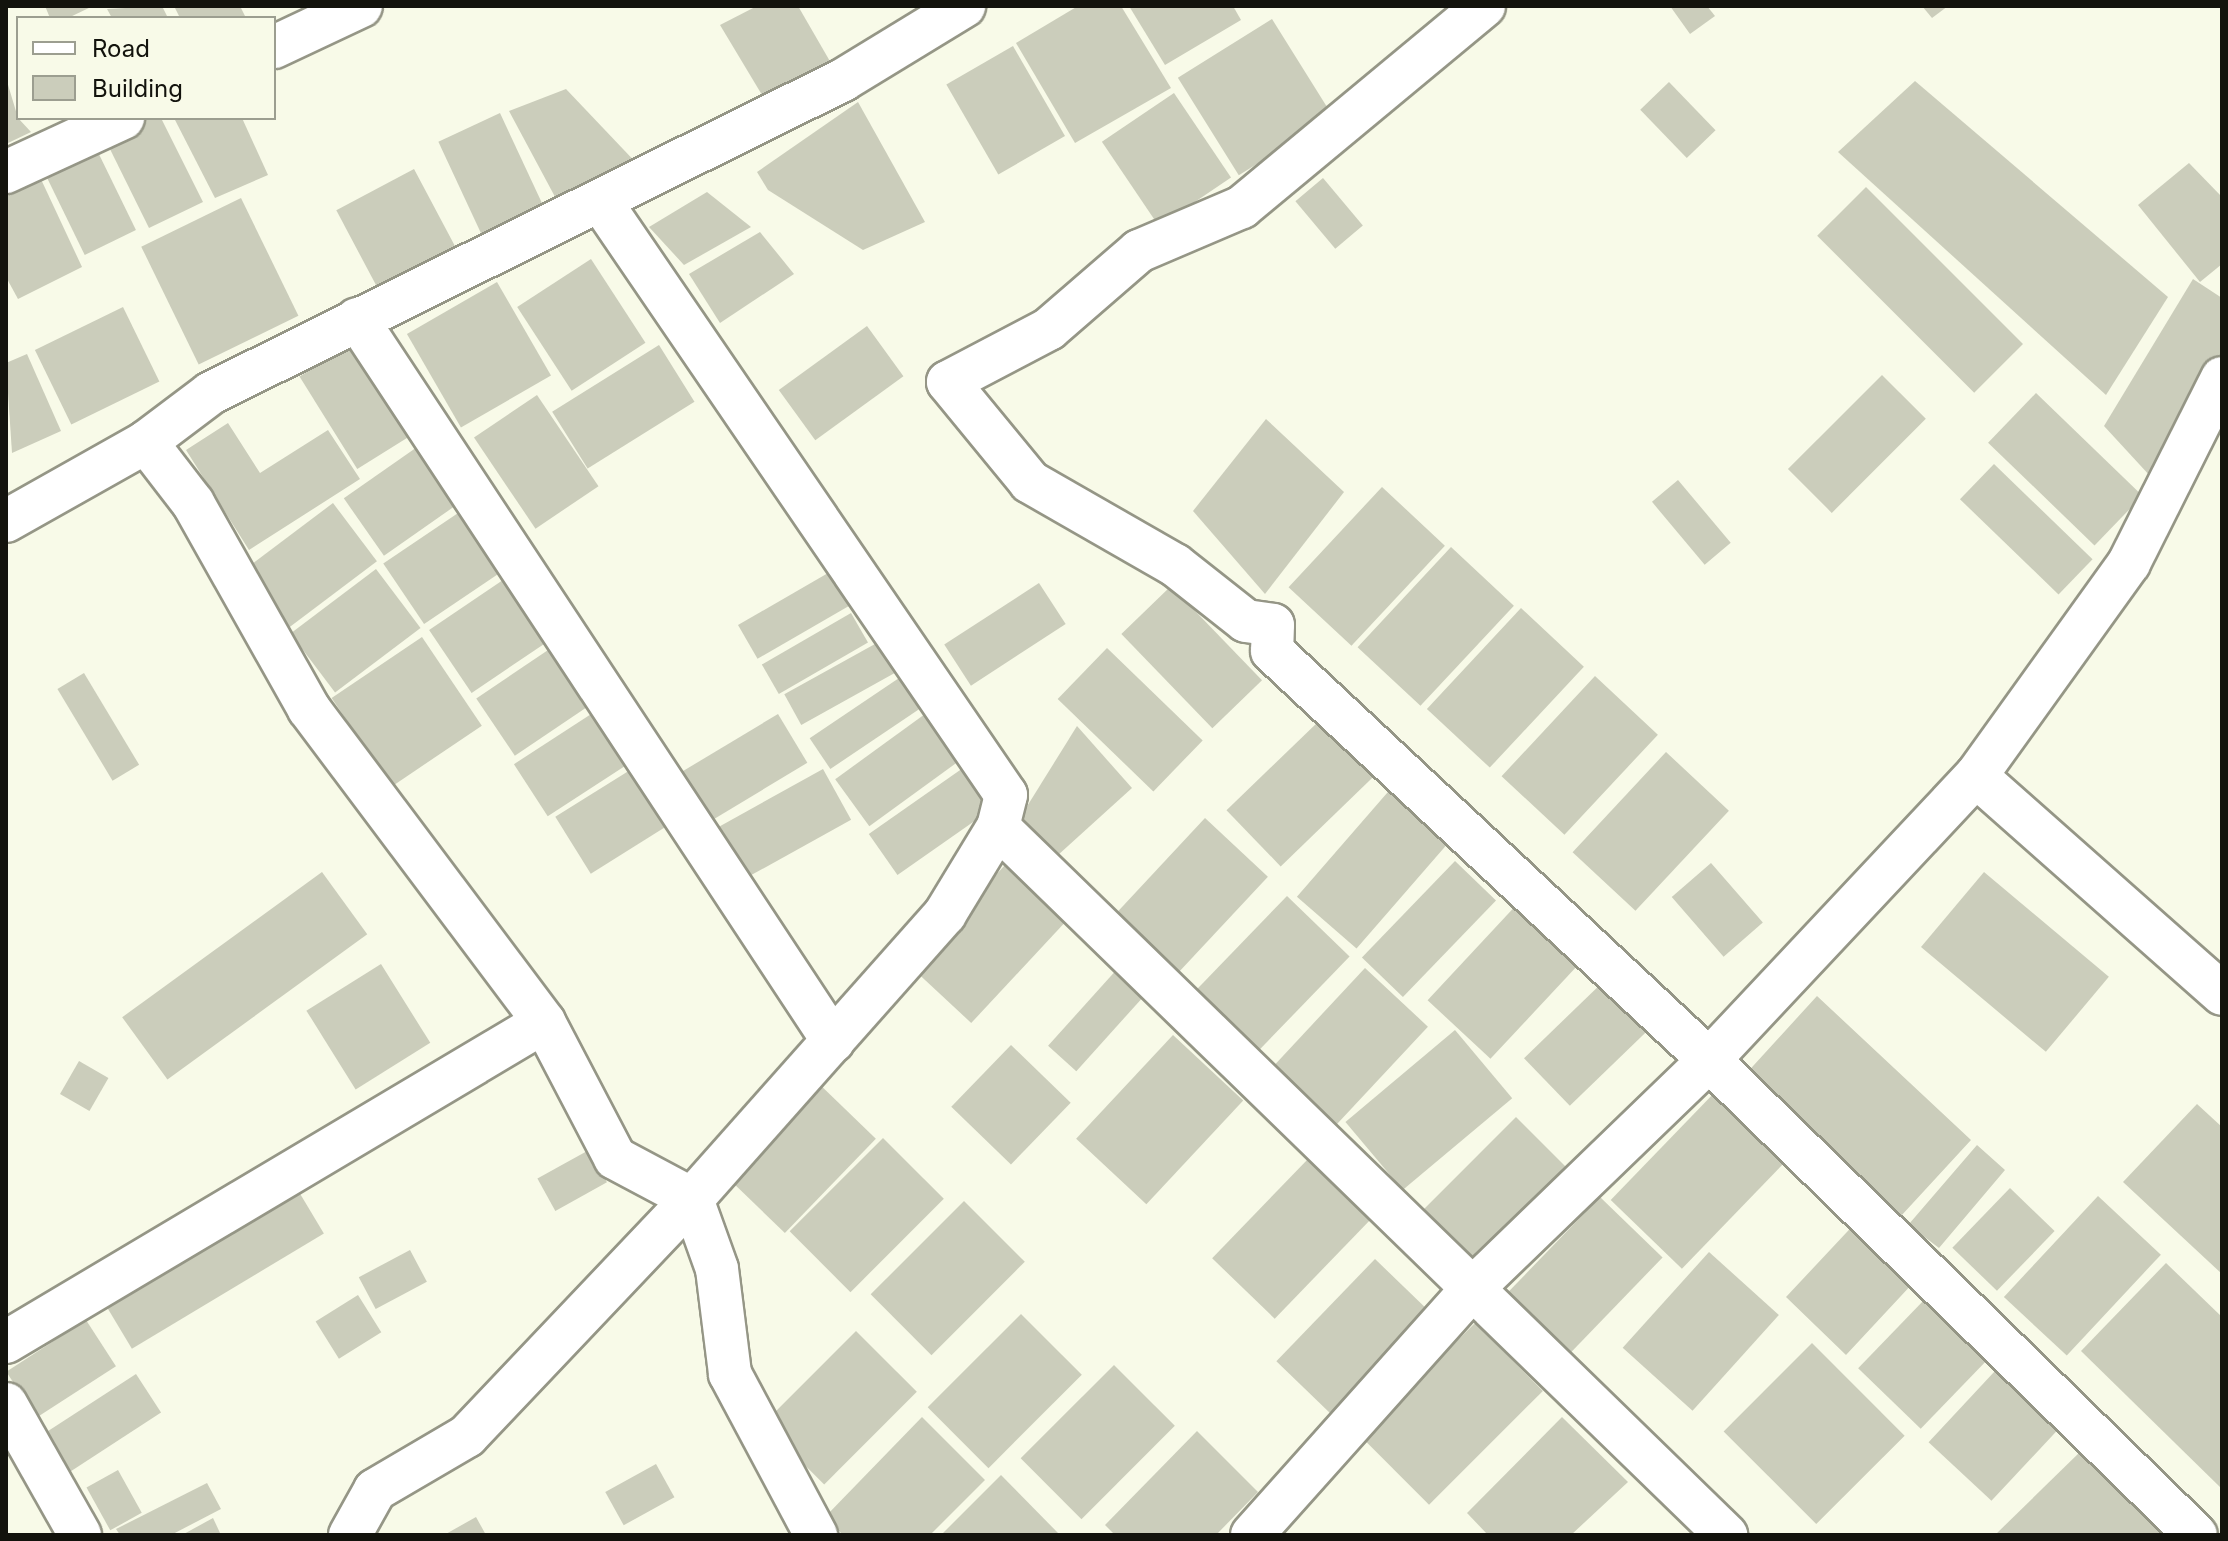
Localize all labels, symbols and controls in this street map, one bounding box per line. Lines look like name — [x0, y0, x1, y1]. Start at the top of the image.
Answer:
legend — [16, 16, 276, 120]
text: Road — [92, 34, 150, 63]
text: Building — [92, 74, 183, 103]

